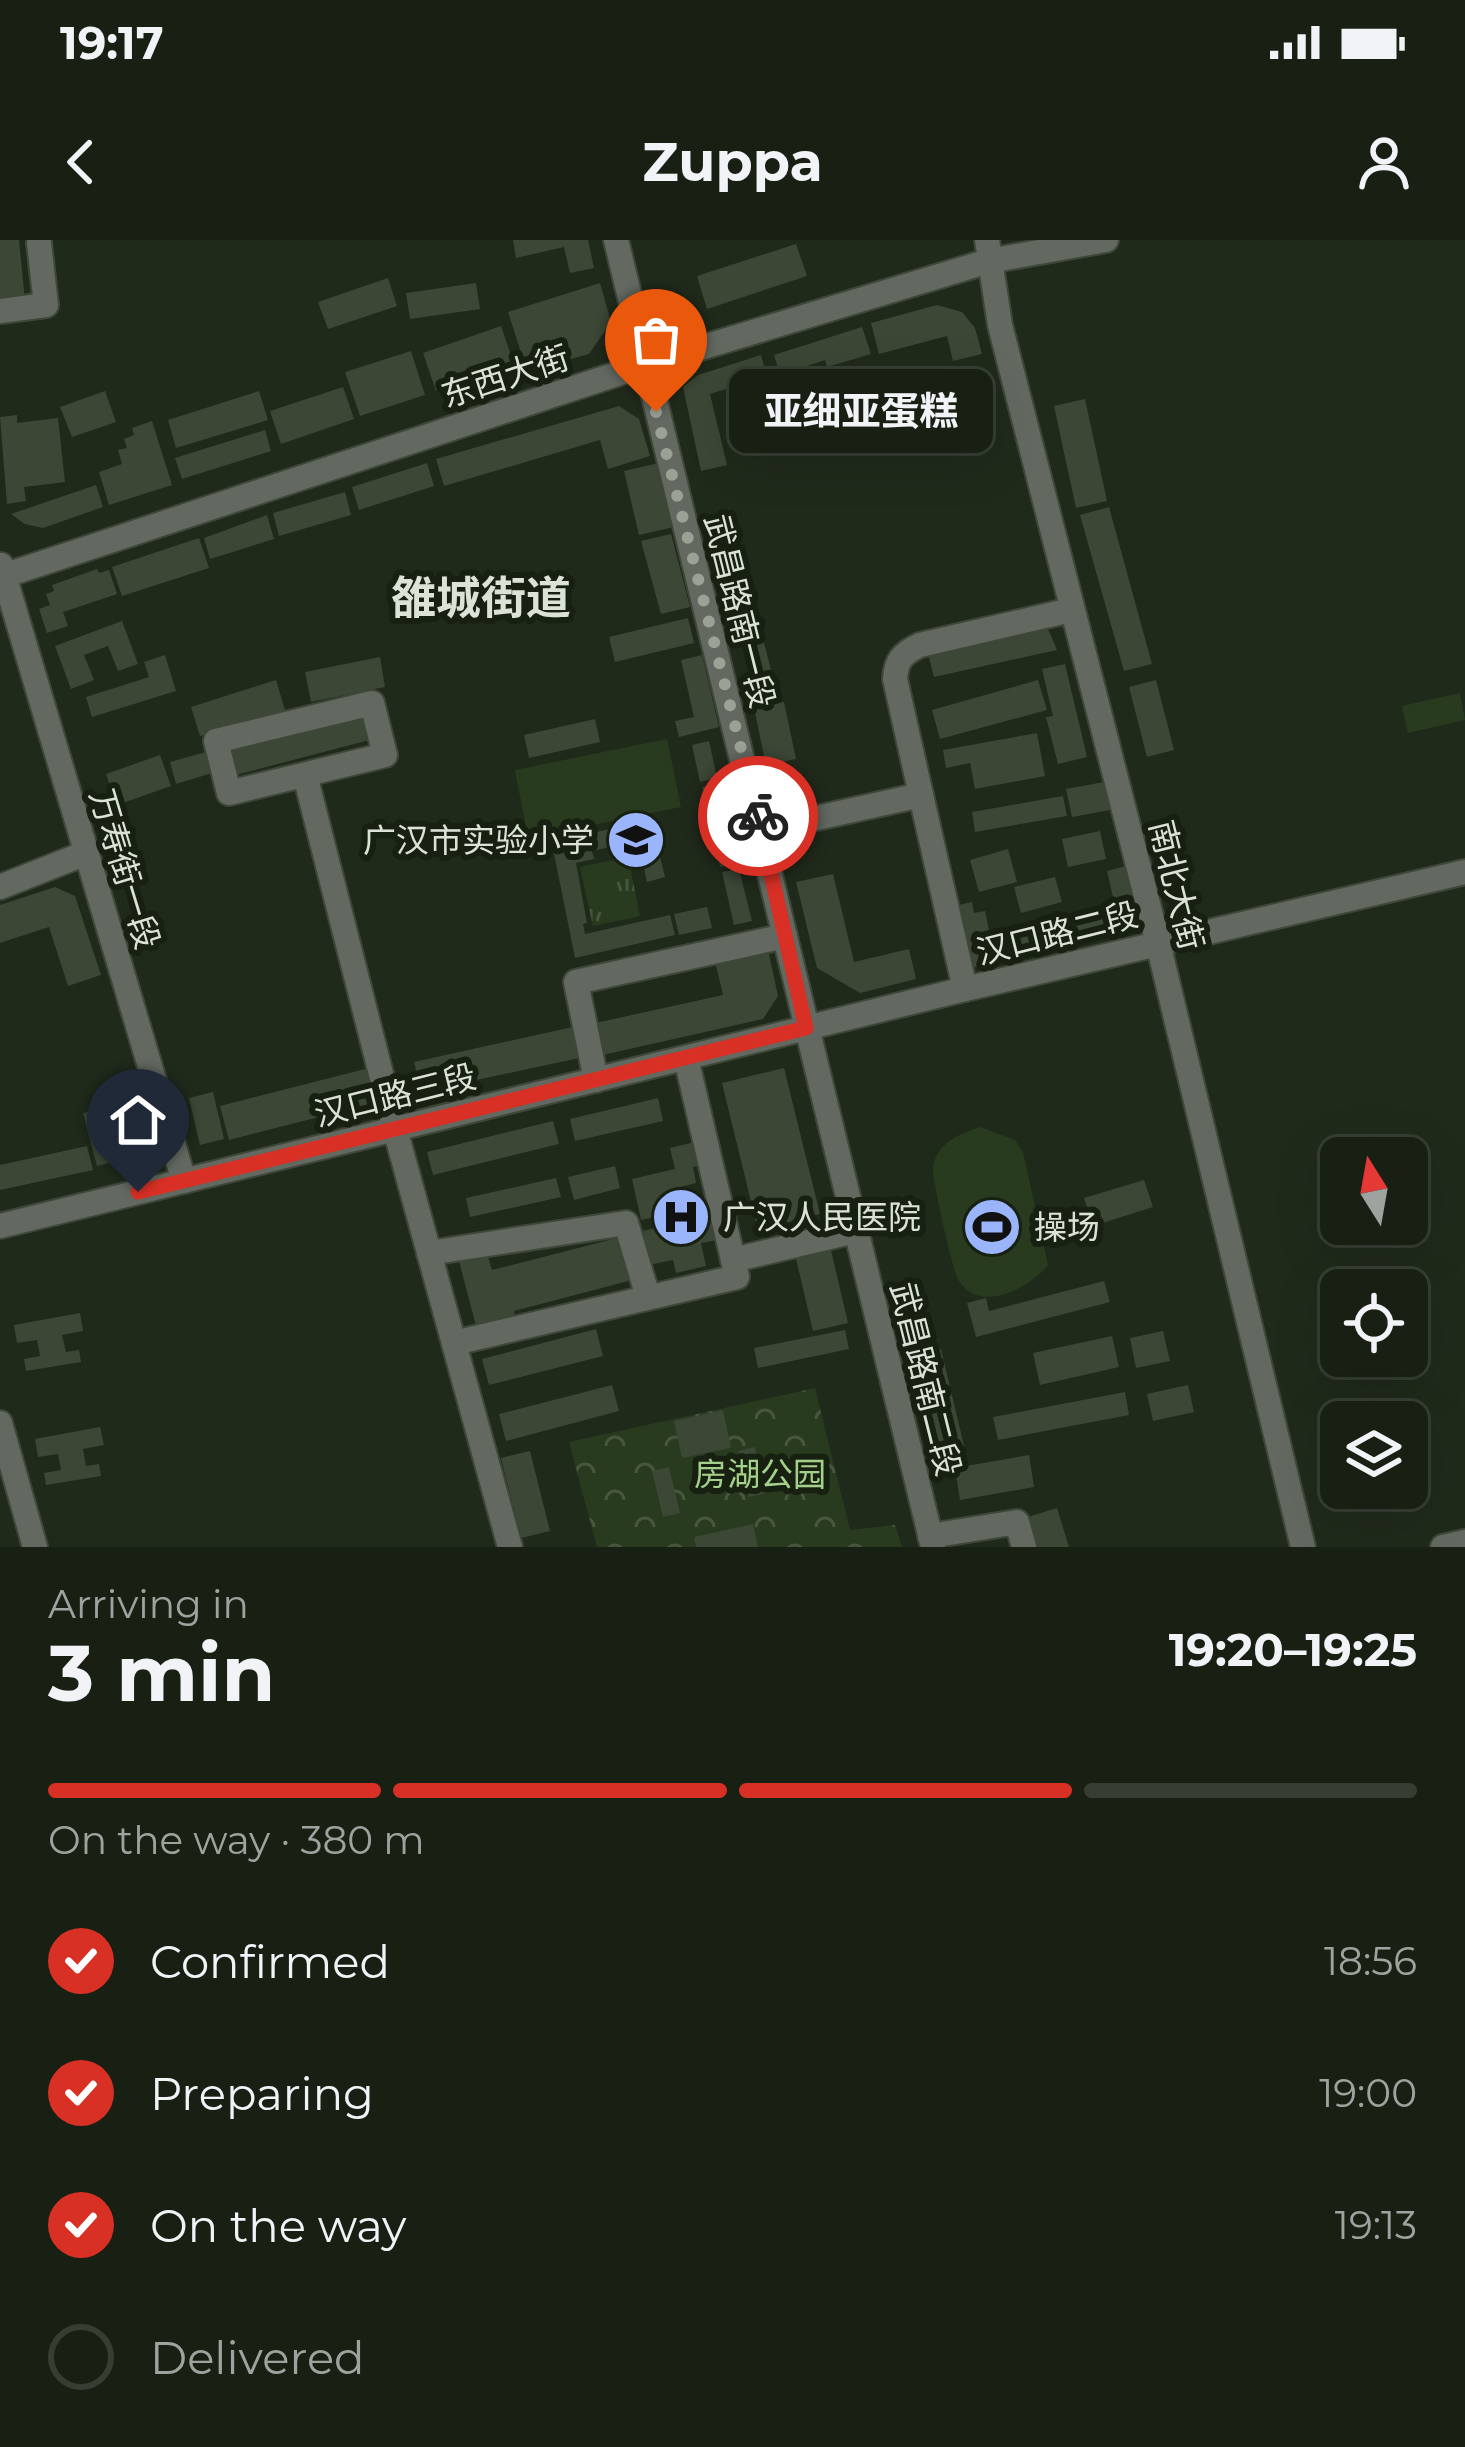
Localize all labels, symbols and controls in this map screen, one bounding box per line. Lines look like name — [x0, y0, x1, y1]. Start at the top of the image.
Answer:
text: 19:17 — [60, 15, 164, 70]
icon: back — [48, 129, 114, 195]
text: Zuppa — [642, 129, 823, 195]
icon: person — [1351, 129, 1417, 195]
pin — [605, 289, 707, 412]
icon: bag — [623, 307, 689, 373]
street label: 东西大街 — [436, 337, 574, 415]
callout: 亚细亚蛋糕 — [728, 370, 992, 454]
text: 亚细亚蛋糕 — [763, 387, 959, 435]
street label: 武昌路南一段 — [697, 510, 783, 712]
district label: 雒城街道 — [391, 570, 571, 625]
courier — [698, 756, 818, 876]
icon: bike — [725, 783, 791, 849]
street label: 万寿街一段 — [82, 784, 168, 954]
school or university icon: 广汉市实验小学 — [605, 809, 667, 871]
street label: 南北大街 — [1142, 816, 1212, 954]
place label: 广汉市实验小学 — [363, 820, 594, 860]
street label: 汉口路二段 — [972, 894, 1142, 972]
street label: 汉口路三段 — [310, 1056, 480, 1134]
pin — [87, 1069, 189, 1192]
icon: home — [105, 1087, 171, 1153]
north arrow — [1320, 1137, 1428, 1245]
map controls — [1320, 1137, 1428, 1509]
hospital icon: 广汉人民医院 — [650, 1186, 712, 1248]
sports icon: 操场 — [961, 1196, 1023, 1258]
place label: 广汉人民医院 — [723, 1197, 921, 1237]
place label: 操场 — [1034, 1207, 1100, 1247]
button: locate — [1320, 1269, 1428, 1377]
street label: 武昌路南二段 — [883, 1278, 969, 1480]
button: layers — [1320, 1401, 1428, 1509]
park label: 房湖公园 — [694, 1454, 826, 1494]
text: Arriving in — [48, 1580, 249, 1628]
text: 19:20–19:25 — [1169, 1622, 1417, 1677]
text: 3 min — [48, 1625, 275, 1721]
text: On the way · 380 m — [48, 1816, 425, 1864]
icon: check — [48, 1928, 114, 1994]
text: Confirmed — [150, 1934, 390, 1989]
text: 18:56 — [1324, 1937, 1417, 1985]
icon: check — [48, 2060, 114, 2126]
text: Preparing — [150, 2066, 374, 2121]
text: 19:00 — [1319, 2069, 1417, 2117]
icon: check — [48, 2192, 114, 2258]
text: On the way — [150, 2198, 406, 2253]
text: 19:13 — [1335, 2201, 1417, 2249]
text: Delivered — [150, 2330, 365, 2385]

